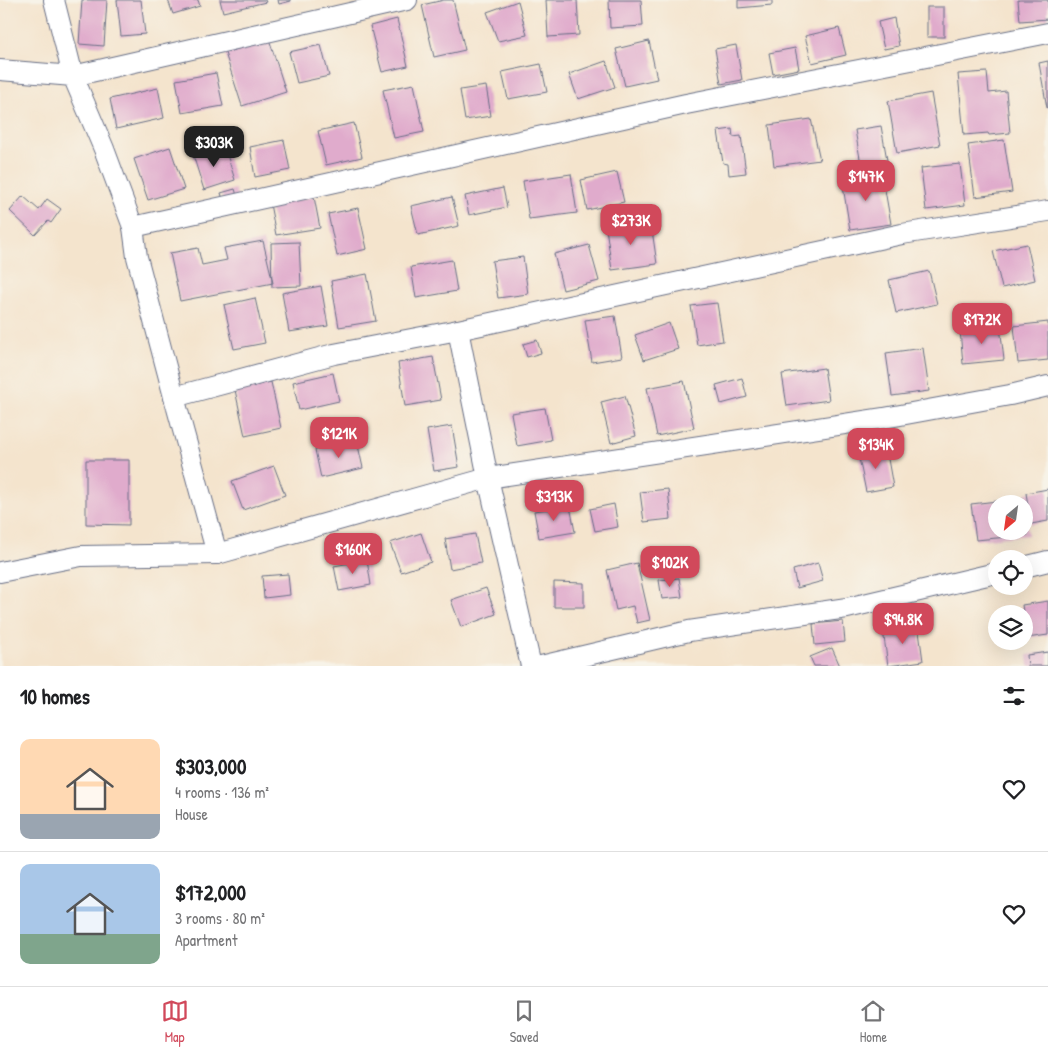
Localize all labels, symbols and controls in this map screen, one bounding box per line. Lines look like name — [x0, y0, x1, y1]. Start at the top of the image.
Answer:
pin: $303K — [179, 126, 249, 168]
text: $303K — [195, 131, 233, 153]
pin: $147K — [831, 160, 901, 202]
text: $147K — [848, 165, 884, 187]
pin: $273K — [596, 204, 666, 246]
text: $273K — [611, 209, 651, 231]
pin: $172K — [947, 302, 1017, 345]
text: $172K — [963, 308, 1001, 330]
pin: $121K — [304, 416, 374, 459]
text: $121K — [321, 422, 357, 444]
pin: $134K — [841, 428, 911, 470]
text: $134K — [858, 433, 894, 455]
pin: $313K — [519, 480, 589, 522]
text: $313K — [536, 485, 572, 507]
north arrow — [988, 495, 1032, 540]
map controls — [988, 495, 1033, 650]
pin: $160K — [318, 532, 388, 575]
text: $160K — [335, 538, 371, 560]
pin: $102K — [635, 546, 705, 588]
button: locate — [988, 550, 1033, 595]
text: $102K — [652, 551, 688, 573]
pin: $94.8K — [862, 602, 944, 645]
button: layers — [988, 605, 1033, 650]
text: $94.8K — [884, 608, 922, 630]
text: 10 homes — [20, 682, 90, 711]
icon: filters — [1000, 682, 1028, 710]
text: $303,000 — [175, 752, 246, 781]
icon: home — [60, 759, 120, 819]
icon: heart — [1000, 775, 1028, 803]
text: 4 rooms · 136 m² — [175, 781, 269, 803]
text: House — [175, 803, 208, 825]
text: $172,000 — [175, 878, 246, 907]
icon: home — [60, 884, 120, 944]
icon: heart — [1000, 900, 1028, 928]
text: 3 rooms · 80 m² — [175, 907, 265, 929]
text: Apartment — [175, 929, 238, 951]
tab: Map — [161, 997, 189, 1046]
tab: Saved — [510, 997, 538, 1046]
tab: Home — [859, 997, 887, 1046]

